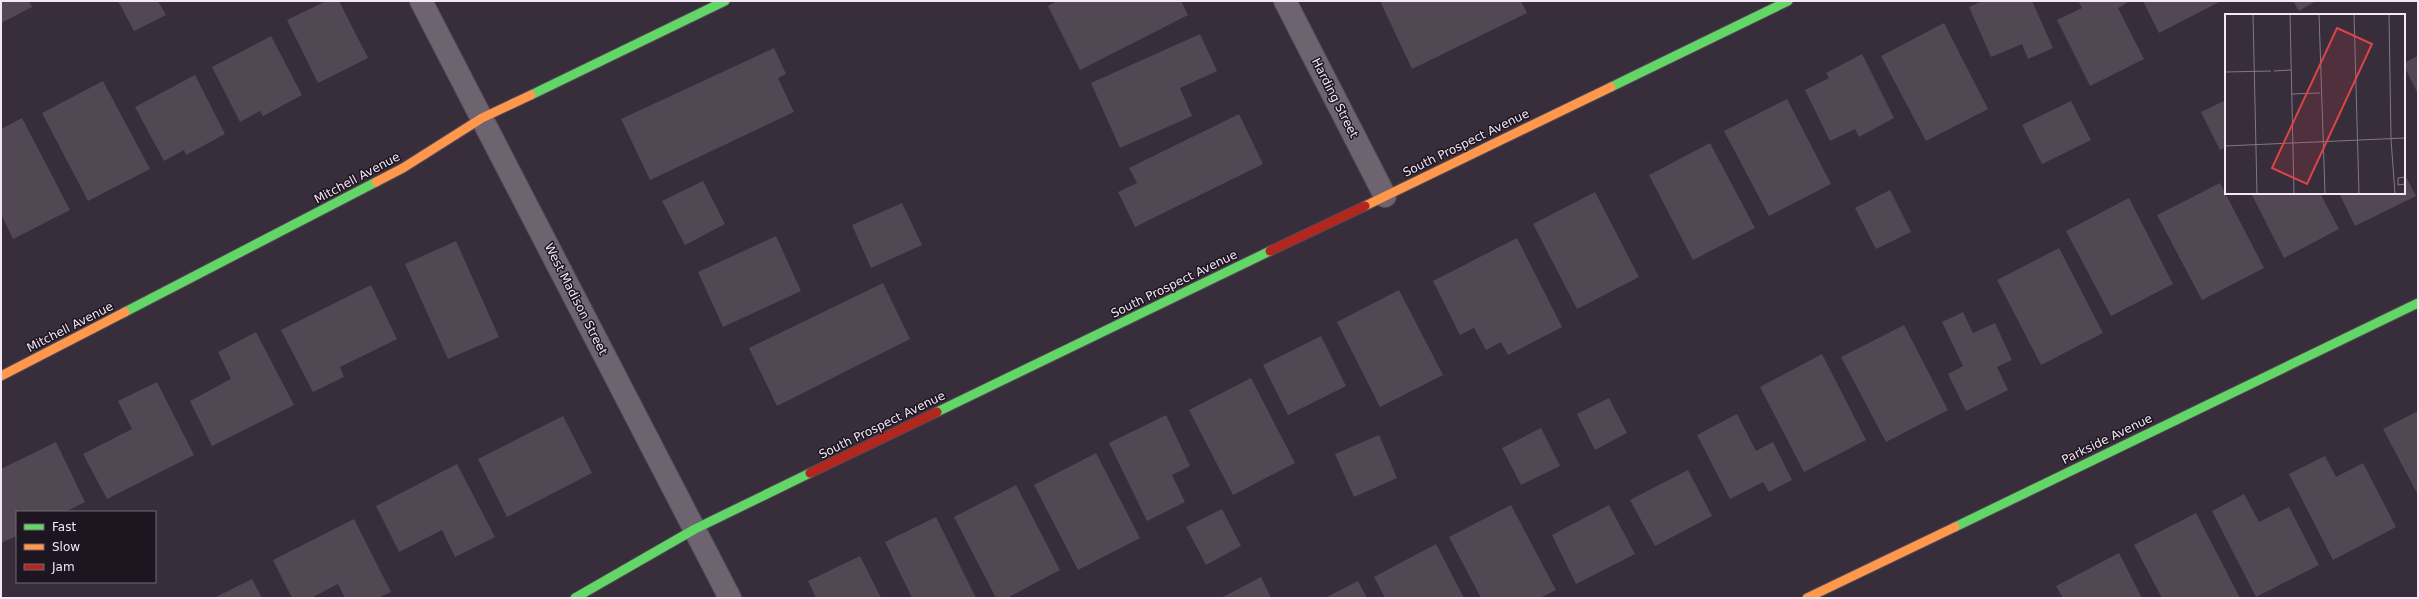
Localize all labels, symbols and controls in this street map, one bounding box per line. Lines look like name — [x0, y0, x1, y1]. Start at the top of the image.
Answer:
inset map — [2225, 14, 2405, 194]
street label: Harding Street — [1309, 56, 1361, 140]
street label: South Prospect Avenue — [1401, 106, 1531, 180]
street label: Mitchell Avenue — [312, 150, 402, 206]
street label: West Madison Street — [542, 241, 610, 357]
street label: South Prospect Avenue — [1109, 247, 1239, 321]
street label: Mitchell Avenue — [24, 299, 116, 355]
street label: South Prospect Avenue — [817, 388, 947, 462]
street label: Parkside Avenue — [2059, 411, 2155, 467]
legend — [16, 511, 156, 583]
text: Fast — [52, 520, 76, 534]
text: Slow — [52, 540, 80, 554]
text: Jam — [51, 560, 75, 574]

